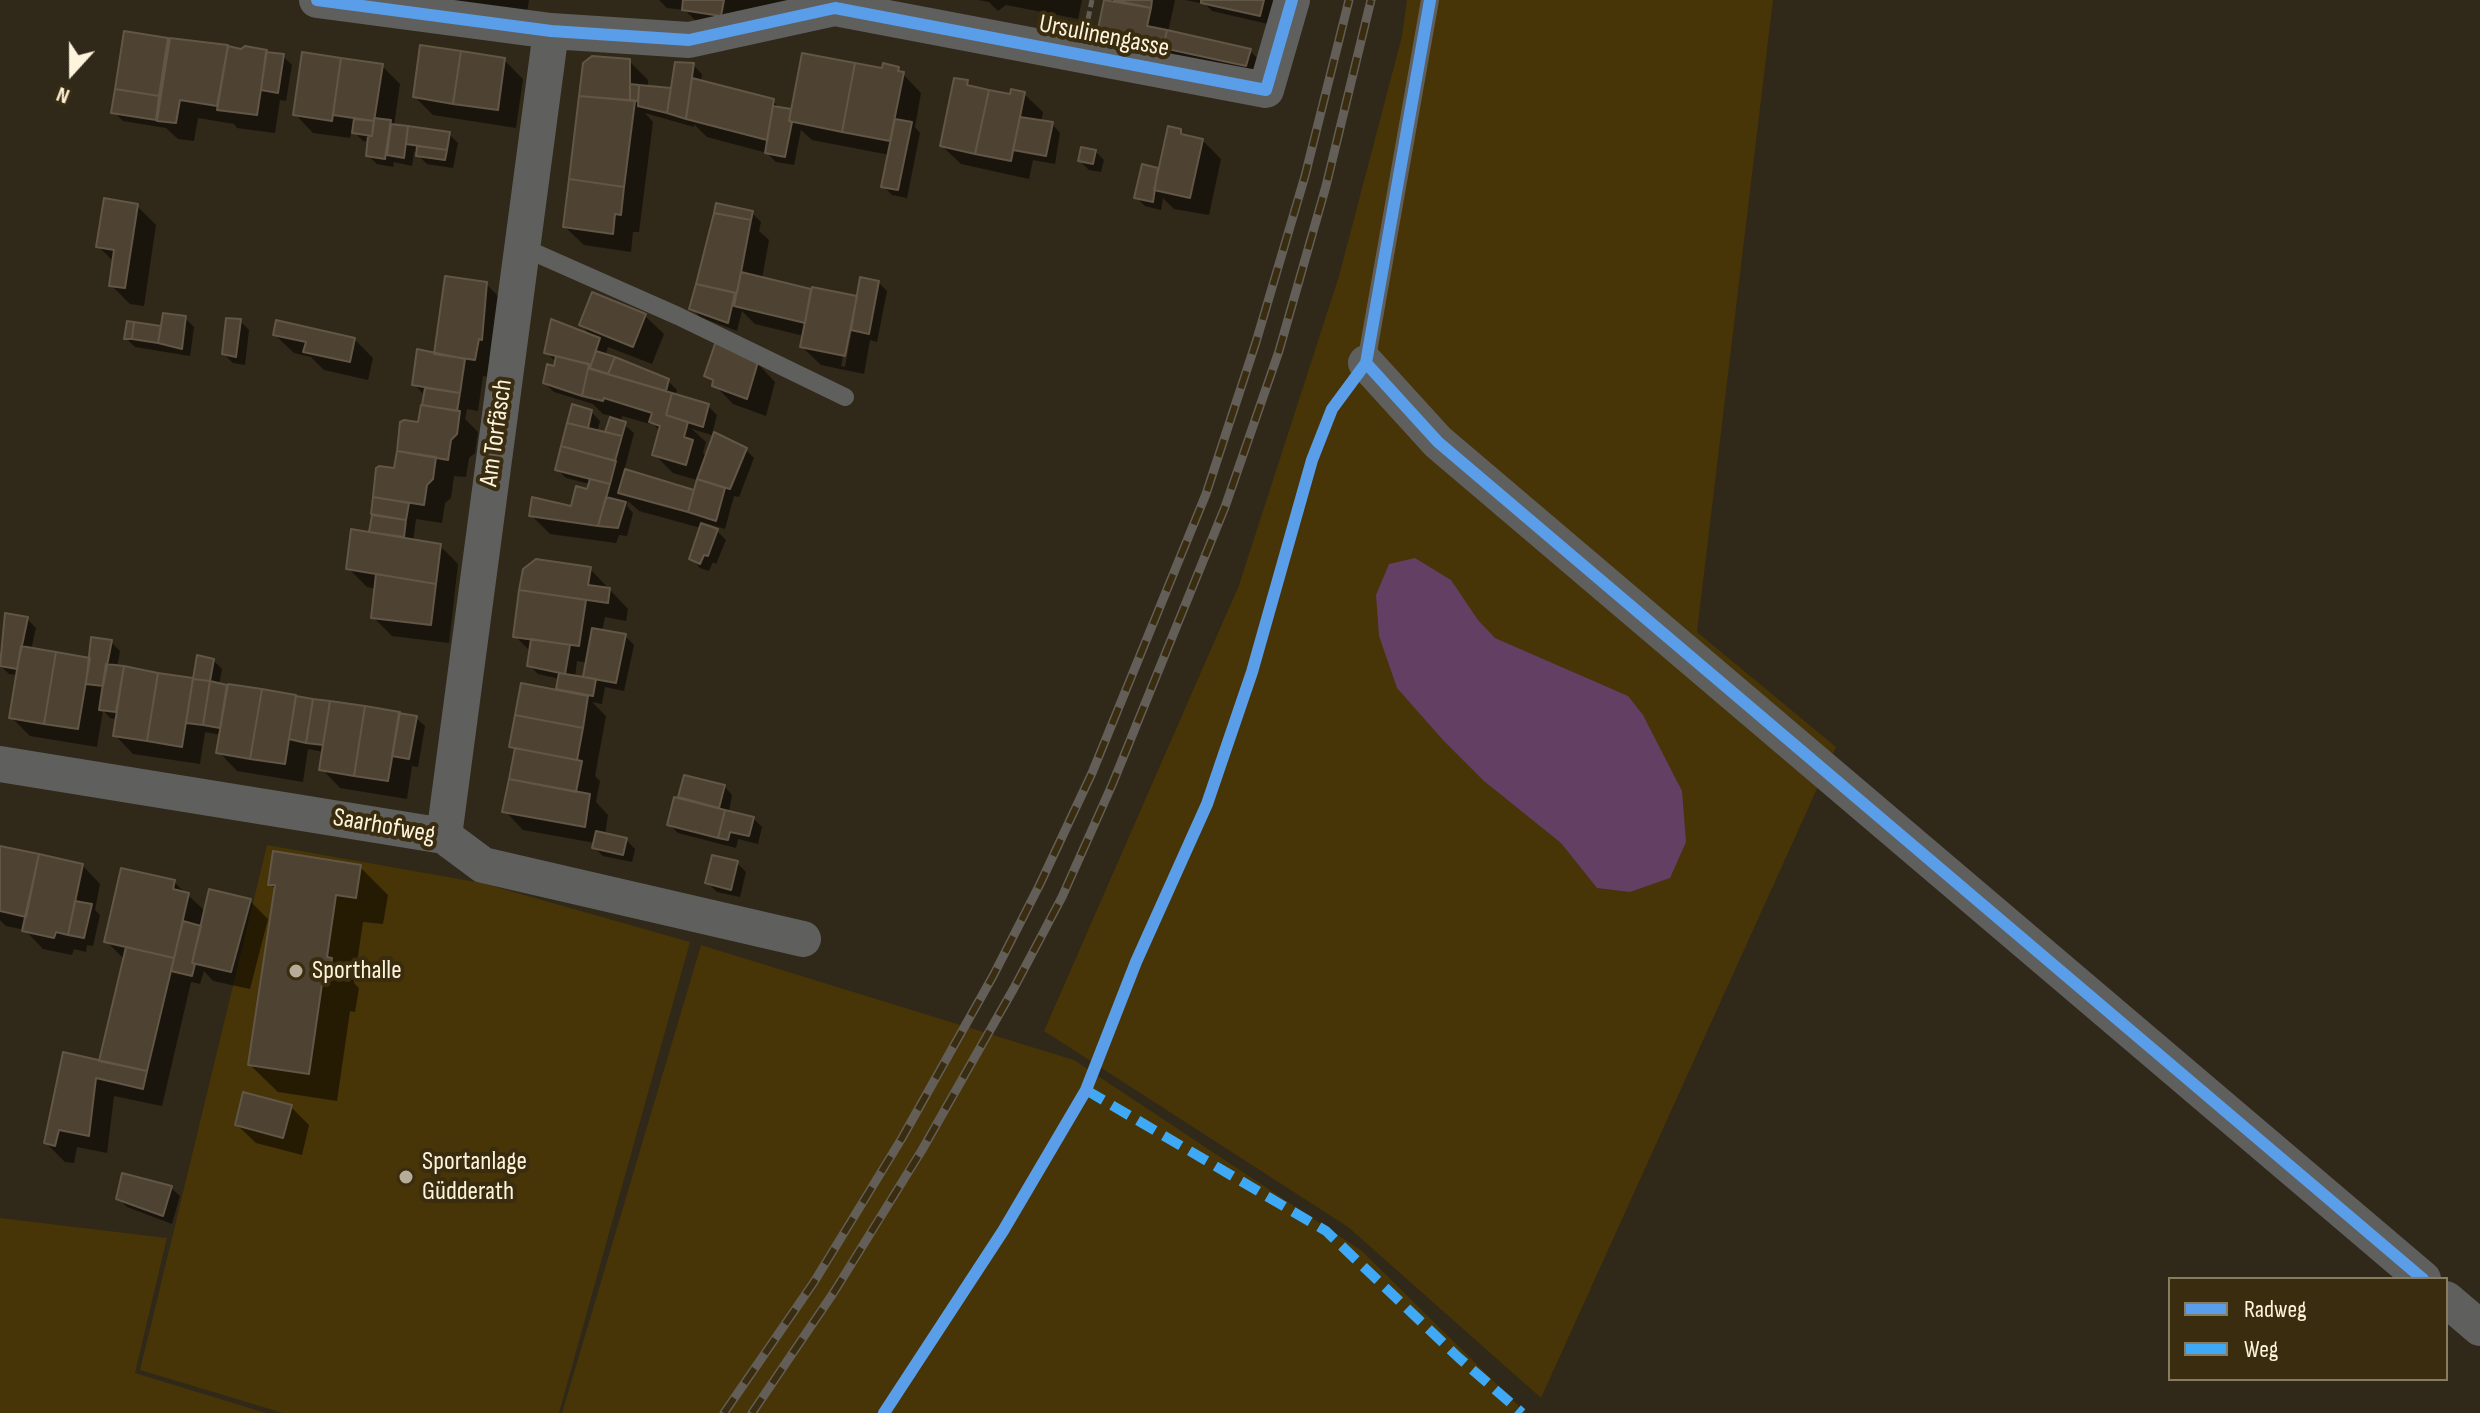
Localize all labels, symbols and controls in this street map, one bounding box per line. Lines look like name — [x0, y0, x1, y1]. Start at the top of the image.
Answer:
street label: Ursulinengasse — [1036, 9, 1172, 65]
north arrow — [32, 32, 112, 112]
text: N — [53, 80, 74, 110]
street label: Am Torfäsch — [474, 377, 520, 489]
street label: Saarhofweg — [330, 803, 438, 851]
place label: Sporthalle — [312, 955, 402, 987]
marker: Sporthalle — [287, 962, 305, 980]
place label: Sportanlage Güdderath — [422, 1146, 527, 1208]
marker: Sportanlage Güdderath — [397, 1168, 415, 1186]
legend — [2168, 1277, 2448, 1381]
text: Radweg — [2244, 1295, 2307, 1324]
text: Weg — [2244, 1335, 2278, 1364]

